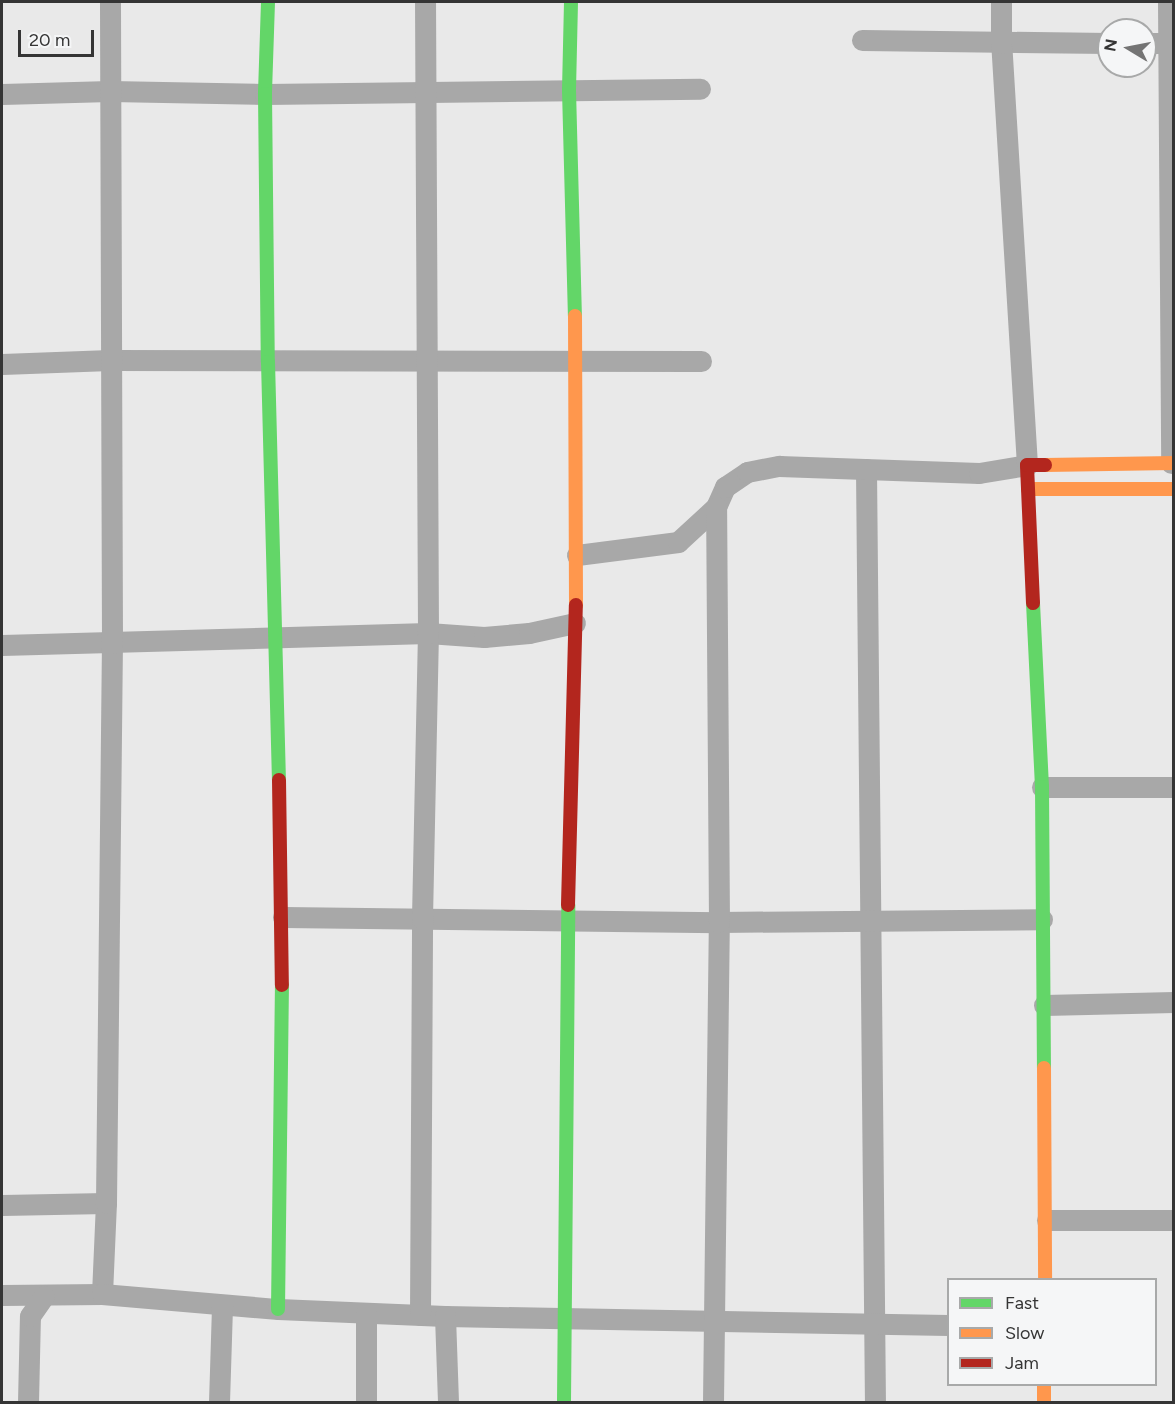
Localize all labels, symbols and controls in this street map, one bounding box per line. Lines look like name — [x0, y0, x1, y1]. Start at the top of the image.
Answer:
scale bar — [21, 18, 98, 56]
north arrow — [1097, 18, 1157, 78]
text: 20 m — [29, 29, 70, 51]
text: N — [1100, 37, 1121, 53]
legend — [947, 1278, 1157, 1386]
text: Fast — [1005, 1292, 1039, 1314]
text: Slow — [1005, 1322, 1044, 1344]
text: Jam — [1005, 1352, 1039, 1374]

